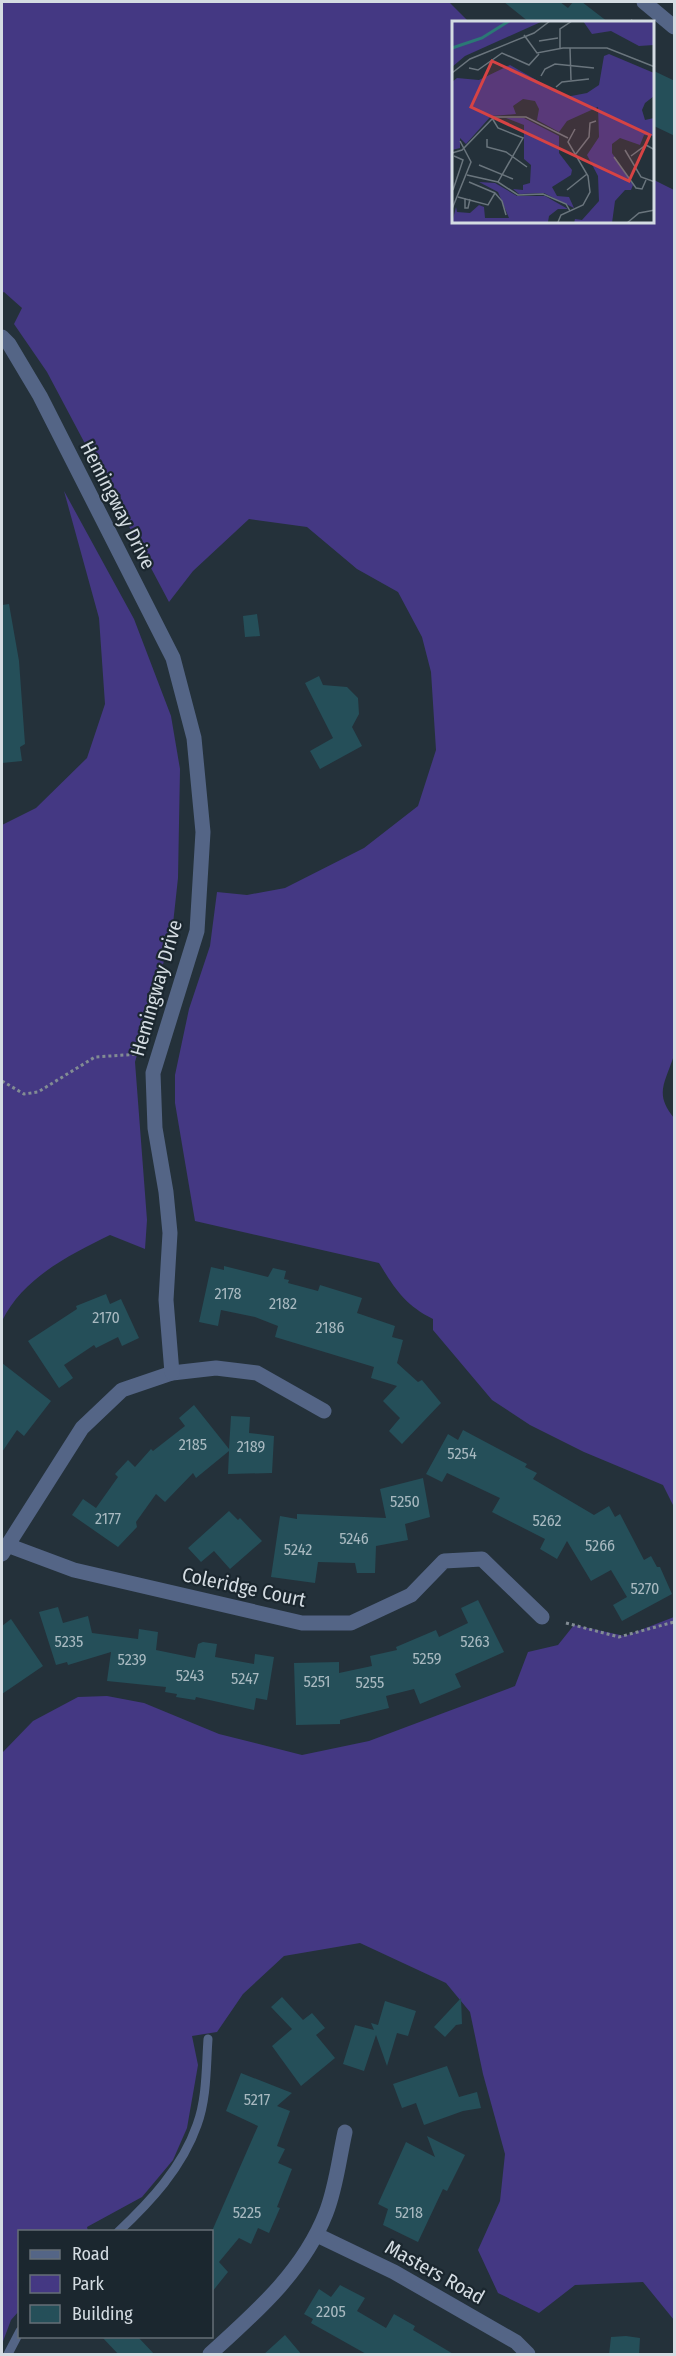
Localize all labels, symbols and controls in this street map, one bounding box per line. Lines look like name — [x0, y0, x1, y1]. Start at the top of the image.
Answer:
inset map — [452, 21, 655, 224]
street label: Hemingway Drive — [75, 437, 161, 573]
street label: Hemingway Drive — [125, 917, 187, 1059]
house number: 2178 — [214, 1284, 242, 1303]
house number: 2182 — [269, 1294, 297, 1313]
house number: 2170 — [92, 1308, 120, 1327]
house number: 2186 — [316, 1318, 344, 1337]
house number: 2185 — [179, 1435, 207, 1454]
house number: 2189 — [237, 1437, 265, 1456]
house number: 5254 — [447, 1444, 477, 1463]
house number: 5250 — [390, 1492, 420, 1511]
house number: 2177 — [95, 1509, 121, 1528]
house number: 5262 — [532, 1511, 562, 1530]
house number: 5246 — [339, 1529, 369, 1548]
house number: 5266 — [585, 1536, 615, 1555]
house number: 5242 — [284, 1540, 312, 1559]
street label: Coleridge Court — [180, 1562, 309, 1612]
house number: 5270 — [631, 1579, 659, 1598]
house number: 5235 — [55, 1632, 83, 1651]
house number: 5263 — [460, 1632, 490, 1651]
house number: 5259 — [412, 1649, 442, 1668]
house number: 5239 — [117, 1650, 147, 1669]
house number: 5243 — [176, 1666, 204, 1685]
house number: 5247 — [231, 1669, 259, 1688]
house number: 5251 — [303, 1672, 331, 1691]
house number: 5255 — [356, 1673, 384, 1692]
house number: 5217 — [244, 2090, 271, 2109]
house number: 5225 — [233, 2203, 261, 2222]
house number: 5218 — [395, 2203, 423, 2222]
legend — [18, 2230, 213, 2338]
street label: Masters Road — [381, 2235, 489, 2309]
text: Road — [72, 2243, 109, 2265]
text: Park — [72, 2273, 105, 2295]
house number: 2205 — [316, 2302, 346, 2321]
text: Building — [72, 2303, 133, 2325]

